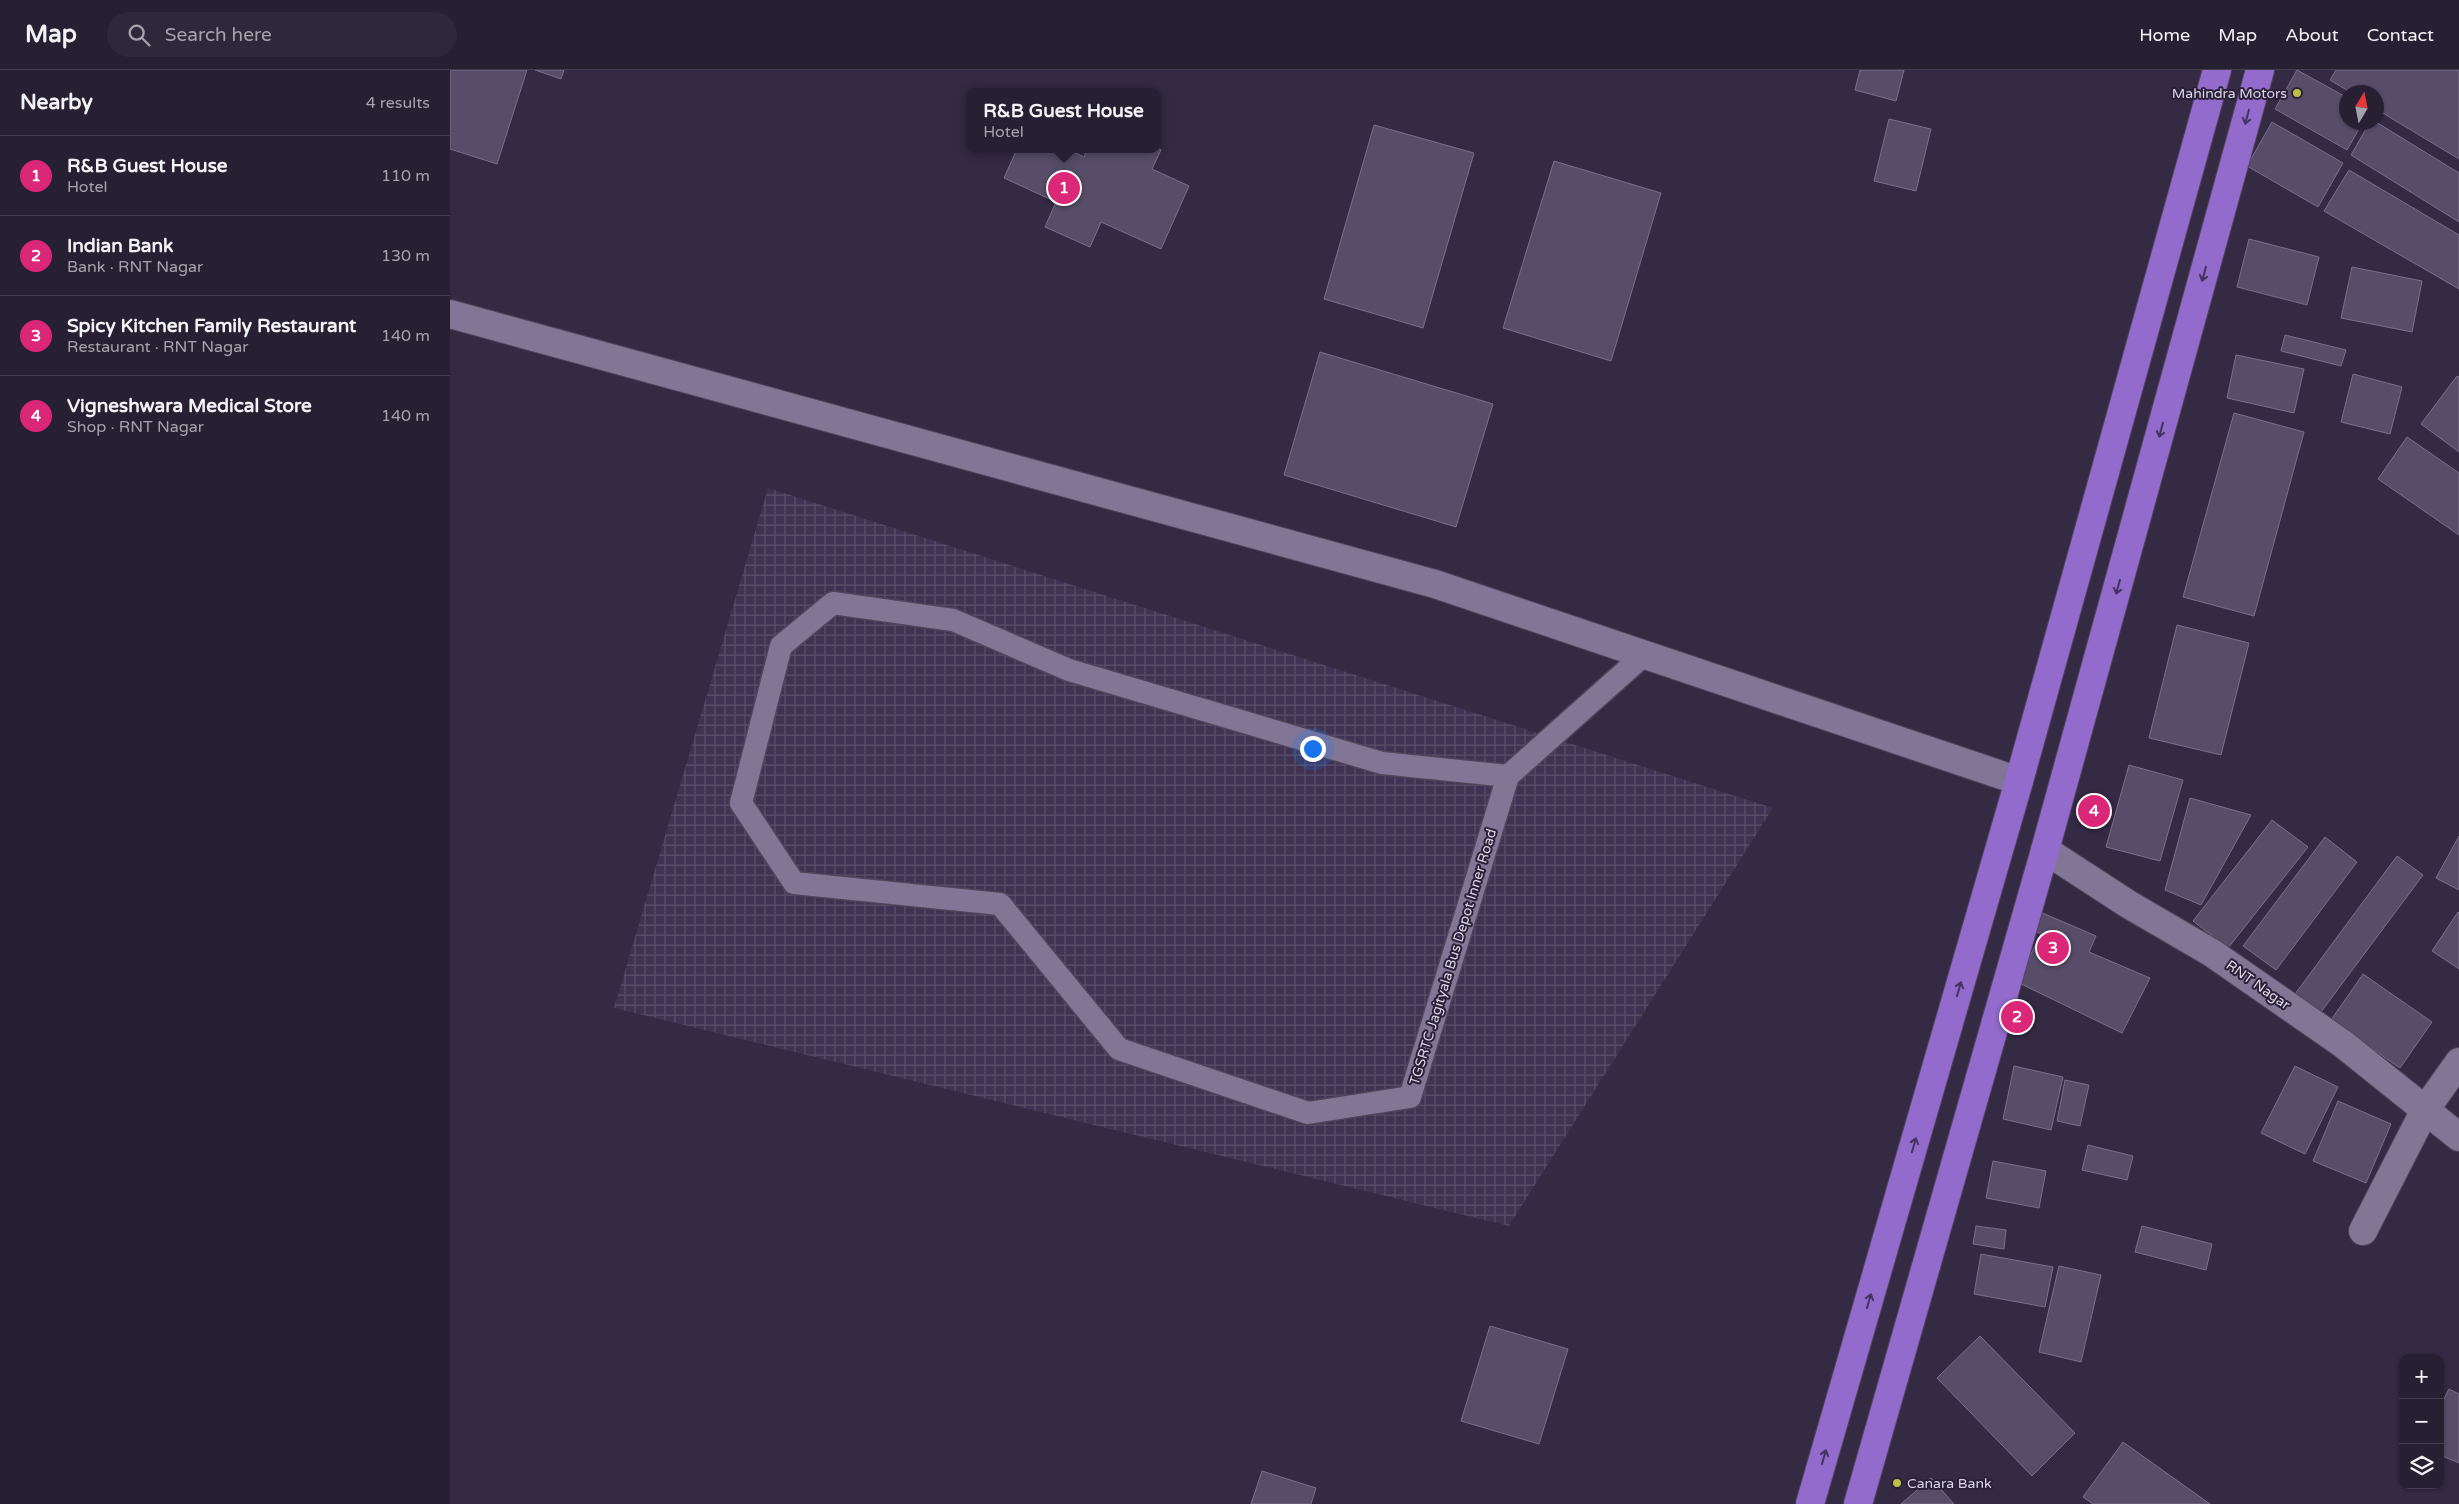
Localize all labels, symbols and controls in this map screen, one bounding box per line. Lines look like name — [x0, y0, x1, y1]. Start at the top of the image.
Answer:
search box — [107, 12, 457, 57]
text: Map — [25, 20, 77, 49]
icon: search — [125, 21, 153, 49]
text: Search here — [165, 24, 272, 46]
text: Home — [2139, 24, 2190, 46]
text: Map — [2218, 24, 2257, 46]
text: About — [2285, 24, 2339, 46]
text: Contact — [2367, 24, 2434, 46]
place label: Mahindra Motors — [2172, 85, 2287, 102]
north arrow — [2339, 85, 2384, 130]
marker: Mahindra Motors — [2291, 87, 2303, 99]
popup — [966, 88, 1161, 153]
text: Nearby — [20, 90, 93, 115]
text: 4 results — [366, 93, 430, 113]
text: R&B Guest House — [983, 100, 1144, 122]
one-way arrow — [2242, 109, 2252, 125]
text: Hotel — [983, 122, 1024, 142]
text: R&B Guest House — [67, 155, 228, 177]
text: 1 — [31, 166, 41, 186]
text: 110 m — [381, 166, 430, 186]
pin: 1 — [1048, 169, 1080, 207]
text: Hotel — [67, 177, 108, 197]
text: Indian Bank — [67, 235, 173, 257]
text: 2 — [31, 246, 41, 266]
text: 130 m — [381, 246, 430, 266]
text: Bank · RNT Nagar — [67, 257, 203, 277]
one-way arrow — [2199, 265, 2208, 281]
text: Spicy Kitchen Family Restaurant — [67, 315, 356, 337]
text: 3 — [31, 326, 41, 346]
text: 140 m — [381, 326, 430, 346]
text: Restaurant · RNT Nagar — [67, 337, 248, 357]
text: Vigneshwara Medical Store — [67, 395, 312, 417]
text: 4 — [31, 406, 41, 426]
text: 140 m — [381, 406, 430, 426]
text: Shop · RNT Nagar — [67, 417, 204, 437]
one-way arrow — [2156, 422, 2165, 438]
one-way arrow — [2112, 579, 2122, 595]
your location — [1300, 736, 1326, 762]
pin: 4 — [2078, 792, 2110, 830]
street label: TGSRTC Jagityala Bus Depot Inner Road — [1406, 827, 1500, 1087]
pin: 3 — [2037, 929, 2069, 967]
street label: RNT Nagar — [2223, 957, 2294, 1014]
one-way arrow — [1955, 981, 1964, 997]
pin: 2 — [2001, 998, 2033, 1036]
one-way arrow — [1909, 1137, 1919, 1153]
one-way arrow — [1864, 1293, 1874, 1309]
map controls — [2399, 1354, 2444, 1489]
button: + — [2399, 1354, 2444, 1399]
button: − — [2399, 1399, 2444, 1444]
button: layers — [2399, 1444, 2444, 1489]
one-way arrow — [1819, 1450, 1829, 1466]
place label: Canara Bank — [1907, 1475, 1992, 1492]
marker: Canara Bank — [1891, 1477, 1903, 1489]

